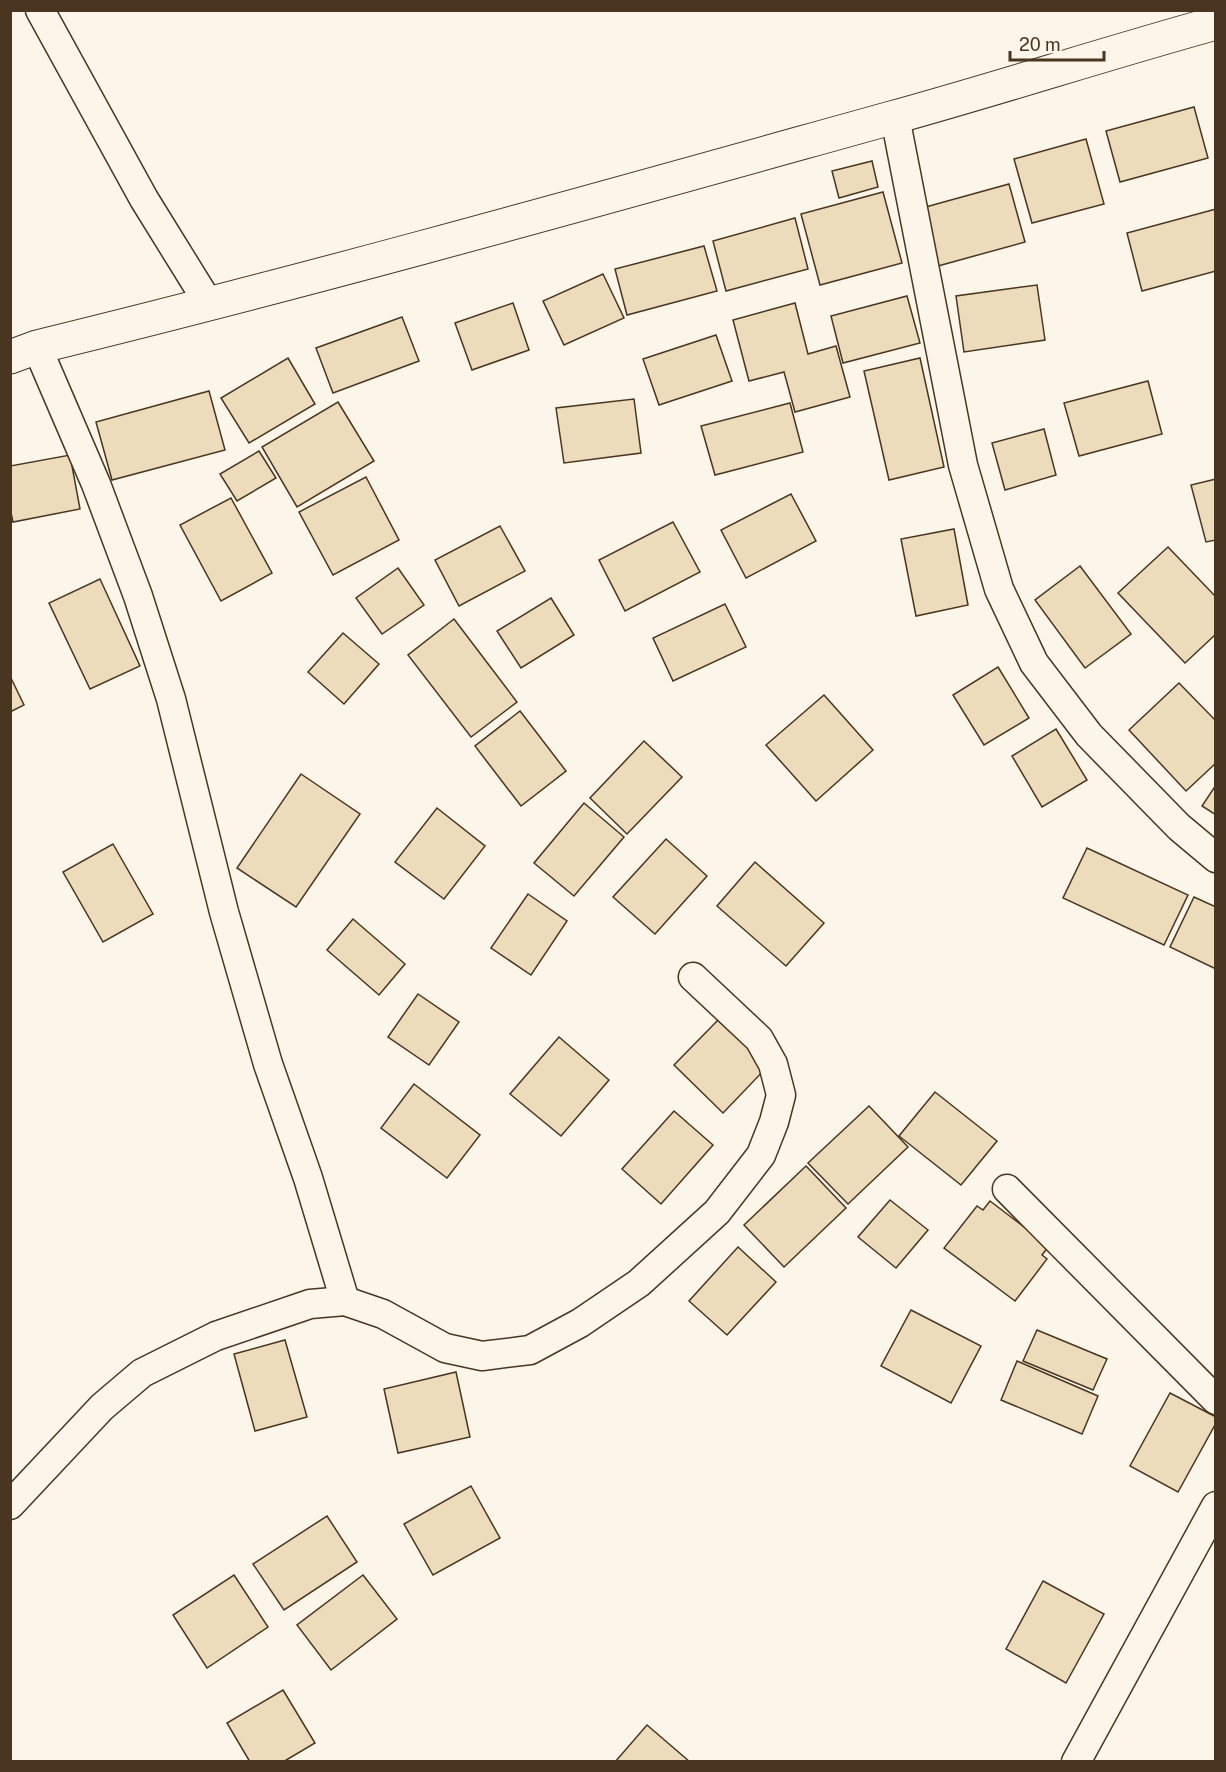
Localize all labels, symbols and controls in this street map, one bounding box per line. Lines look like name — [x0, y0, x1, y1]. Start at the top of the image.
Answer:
scale bar — [1010, 24, 1104, 62]
text: 20 m — [1019, 34, 1061, 55]

